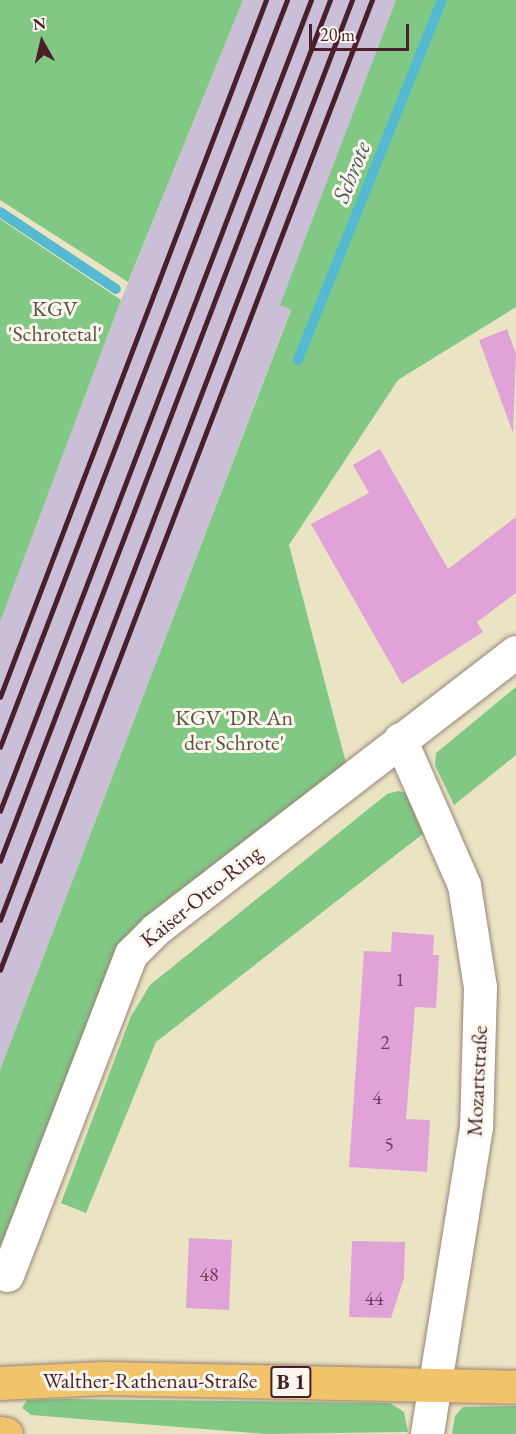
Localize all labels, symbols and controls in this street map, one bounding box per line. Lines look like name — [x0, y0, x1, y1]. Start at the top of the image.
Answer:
north arrow — [12, 12, 72, 72]
text: N — [32, 12, 47, 35]
scale bar — [312, 12, 412, 50]
text: 20 m — [320, 23, 355, 46]
water label: Schrote — [326, 137, 376, 207]
park label: KGV 'Schrotetal' — [8, 295, 102, 346]
park label: KGV 'DR An der Schrote' — [175, 704, 293, 756]
street label: Kaiser-Otto-Ring — [135, 839, 267, 953]
house number: 1 — [395, 967, 405, 991]
street label: Mozartstraße — [461, 1025, 493, 1137]
house number: 2 — [380, 1030, 390, 1054]
house number: 4 — [372, 1085, 382, 1109]
house number: 5 — [384, 1132, 394, 1156]
house number: 48 — [199, 1262, 219, 1286]
house number: 44 — [364, 1286, 384, 1310]
road number: B 1 — [270, 1364, 312, 1400]
street label: Walther-Rathenau-Straße — [43, 1368, 257, 1394]

